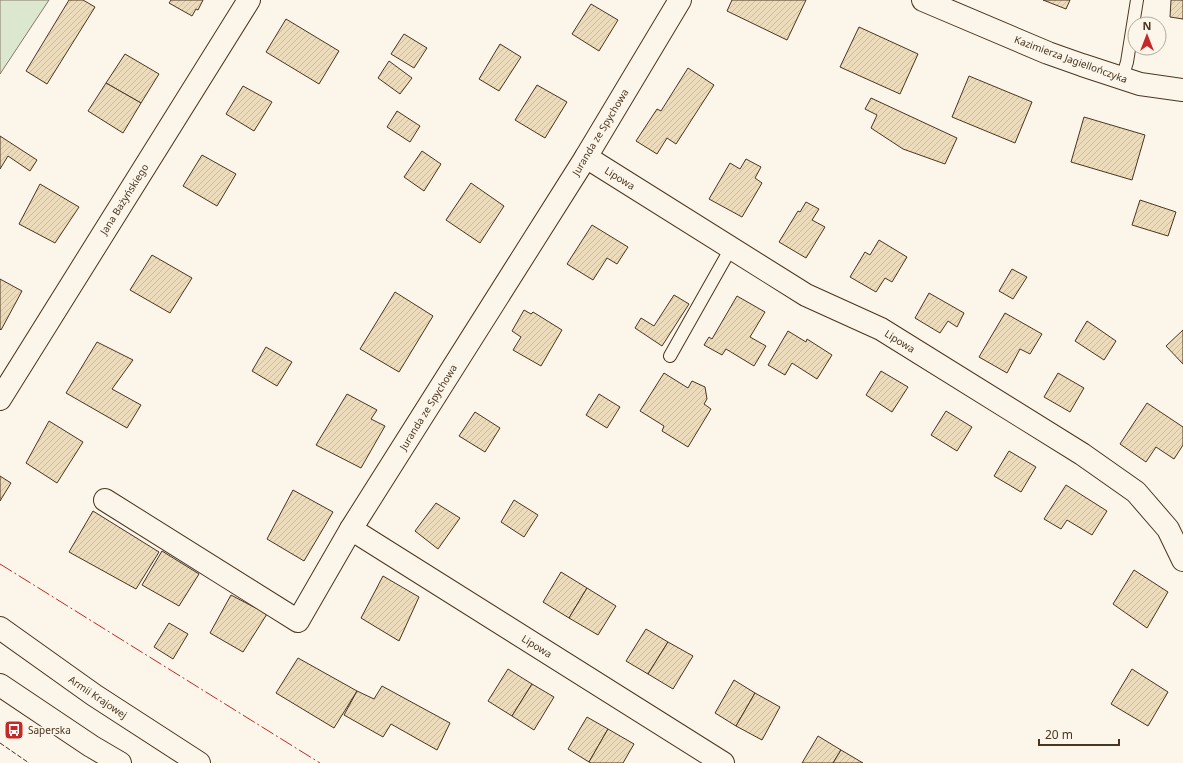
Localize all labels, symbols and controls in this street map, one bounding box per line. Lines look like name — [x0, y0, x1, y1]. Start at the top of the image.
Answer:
north arrow — [1127, 16, 1167, 56]
text: N — [1143, 18, 1151, 33]
street label: Kazimierza Jagiellończyka — [1013, 32, 1129, 86]
street label: Juranda ze Spychowa — [568, 86, 631, 179]
street label: Jana Bażyńskiego — [96, 161, 151, 238]
street label: Lipowa — [602, 163, 638, 193]
street label: Lipowa — [882, 326, 918, 356]
street label: Juranda ze Spychowa — [395, 361, 460, 453]
street label: Lipowa — [519, 631, 555, 661]
street label: Armii Krajowej — [66, 672, 130, 722]
bus stop icon: Saperska — [3, 719, 25, 741]
scale bar — [1039, 721, 1119, 747]
place label: Saperska — [28, 723, 71, 737]
text: 20 m — [1045, 726, 1073, 743]

